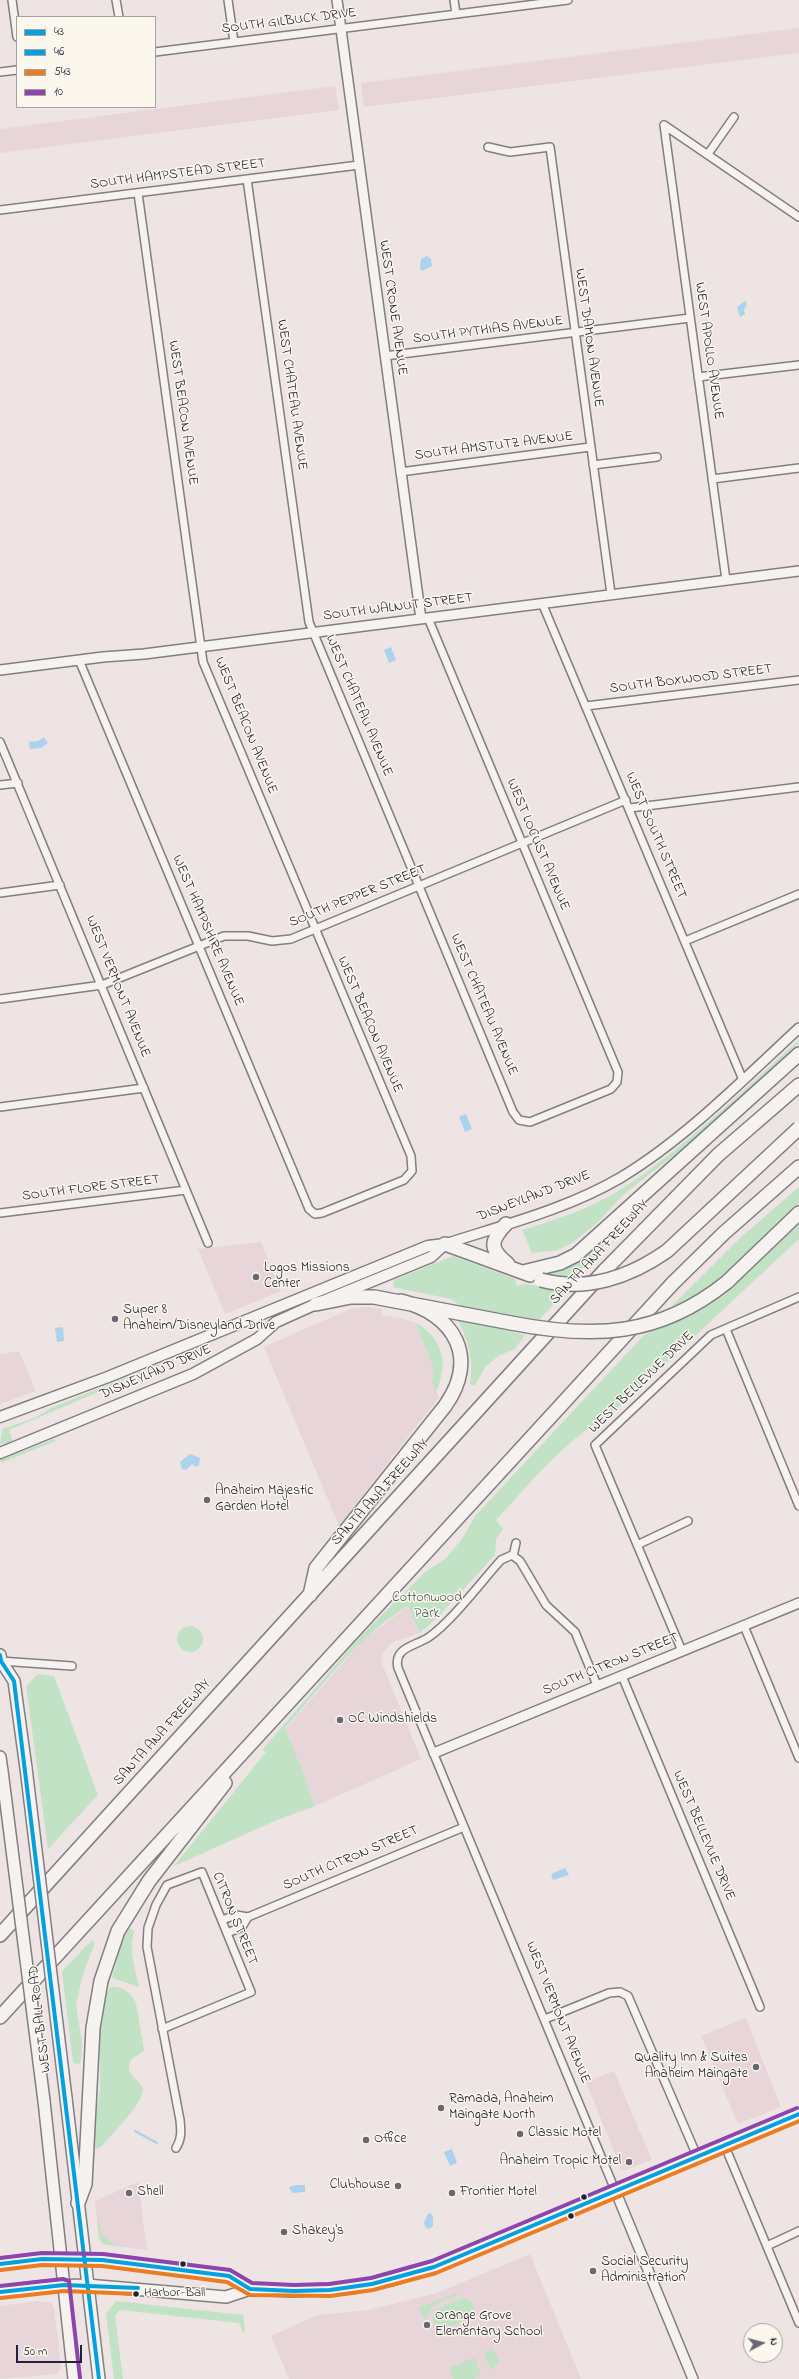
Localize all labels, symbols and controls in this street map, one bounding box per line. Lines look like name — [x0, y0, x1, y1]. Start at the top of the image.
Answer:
street label: SOUTH GILBUCK DRIVE — [221, 5, 357, 39]
legend — [16, 16, 156, 108]
text: 43 — [54, 23, 64, 41]
text: 46 — [54, 43, 64, 61]
text: 543 — [54, 63, 71, 81]
text: 10 — [54, 83, 63, 101]
street label: SOUTH HAMPSTEAD STREET — [89, 156, 267, 194]
street label: WEST CRONE AVENUE — [374, 239, 410, 377]
street label: WEST DAMON AVENUE — [570, 268, 606, 408]
street label: WEST APOLLO AVENUE — [690, 281, 726, 421]
street label: SOUTH PYTHIAS AVENUE — [412, 313, 564, 349]
street label: WEST CHATEAU AVENUE — [272, 318, 310, 472]
street label: WEST BEACON AVENUE — [164, 339, 200, 487]
street label: SOUTH AMSTUTZ AVENUE — [414, 429, 574, 465]
street label: SOUTH WALNUT STREET — [322, 590, 474, 626]
street label: WEST CHATEAU AVENUE — [321, 633, 395, 779]
street label: WEST BEACON AVENUE — [210, 655, 280, 797]
street label: SOUTH BOXWOOD STREET — [609, 662, 773, 698]
street label: WEST SOUTH STREET — [621, 770, 689, 902]
street label: WEST LOCUST AVENUE — [502, 776, 572, 914]
street label: WEST HAMPSHIRE AVENUE — [167, 853, 247, 1009]
street label: SOUTH PEPPER STREET — [287, 862, 429, 932]
street label: WEST VERMONT AVENUE — [81, 913, 153, 1061]
street label: WEST CHATEAU AVENUE — [446, 932, 520, 1078]
street label: WEST BEACON AVENUE — [333, 954, 405, 1096]
street label: DISNEYLAND DRIVE — [475, 1168, 593, 1226]
street label: SOUTH FLORE STREET — [21, 1172, 161, 1206]
street label: SANTA ANA FREEWAY — [547, 1197, 653, 1309]
place label: Logos Missions Center — [264, 1261, 350, 1294]
marker: Logos Missions Center — [251, 1272, 261, 1282]
place label: Super 8 Anaheim/Disneyland Drive — [123, 1303, 275, 1336]
marker: Super 8 Anaheim/Disneyland Drive — [110, 1314, 120, 1324]
street label: WEST BELLEVUE DRIVE — [586, 1328, 698, 1438]
street label: DISNEYLAND DRIVE — [98, 1342, 214, 1404]
street label: SANTA ANA FREEWAY — [329, 1436, 433, 1550]
place label: Anaheim Majestic Garden Hotel — [215, 1484, 314, 1516]
marker: Anaheim Majestic Garden Hotel — [202, 1495, 212, 1505]
park label: Cottonwood Park — [392, 1591, 462, 1624]
street label: SOUTH CITRON STREET — [540, 1630, 682, 1700]
street label: SANTA ANA FREEWAY — [111, 1676, 215, 1790]
place label: OC Windshields — [348, 1712, 437, 1728]
marker: OC Windshields — [335, 1715, 345, 1725]
street label: WEST BELLEVUE DRIVE — [668, 1768, 738, 1904]
street label: SOUTH CITRON STREET — [281, 1823, 421, 1895]
street label: CITRON STREET — [208, 1870, 260, 1968]
street label: WEST VERMONT AVENUE — [521, 1939, 593, 2087]
street label: WEST BALL ROAD — [26, 1965, 56, 2073]
place label: Quality Inn & Suites Anaheim Maingate — [635, 2051, 748, 2084]
marker: Quality Inn & Suites Anaheim Maingate — [751, 2062, 761, 2072]
place label: Ramada, Anaheim Maingate North — [449, 2092, 553, 2124]
marker: Ramada, Anaheim Maingate North — [436, 2103, 446, 2113]
place label: Classic Motel — [528, 2126, 601, 2142]
marker: Classic Motel — [515, 2129, 525, 2139]
place label: Office — [374, 2132, 406, 2148]
marker: Office — [361, 2135, 371, 2145]
place label: Anaheim Tropic Motel — [500, 2154, 621, 2170]
marker: Anaheim Tropic Motel — [624, 2157, 634, 2167]
place label: Clubhouse — [330, 2178, 390, 2194]
marker: Clubhouse — [393, 2181, 403, 2191]
place label: Shell — [137, 2185, 164, 2201]
place label: Frontier Motel — [460, 2185, 537, 2201]
marker: Shell — [124, 2188, 134, 2198]
marker: Frontier Motel — [447, 2188, 457, 2198]
unlabelled marker — [579, 2192, 589, 2202]
unlabelled marker — [566, 2211, 576, 2221]
place label: Shakey's — [292, 2224, 344, 2240]
marker: Shakey's — [279, 2227, 289, 2237]
place label: Social Security Administration — [601, 2255, 688, 2288]
unlabelled marker — [178, 2259, 188, 2269]
marker: Social Security Administration — [588, 2266, 598, 2276]
place label: Harbor-Ball — [144, 2286, 205, 2302]
marker: Harbor-Ball — [131, 2289, 141, 2299]
place label: Orange Grove Elementary School — [435, 2309, 542, 2342]
marker: Orange Grove Elementary School — [422, 2320, 432, 2330]
north arrow — [743, 2323, 783, 2363]
scale bar — [18, 2337, 84, 2363]
text: N — [766, 2337, 782, 2346]
text: 50 m — [23, 2343, 47, 2361]

